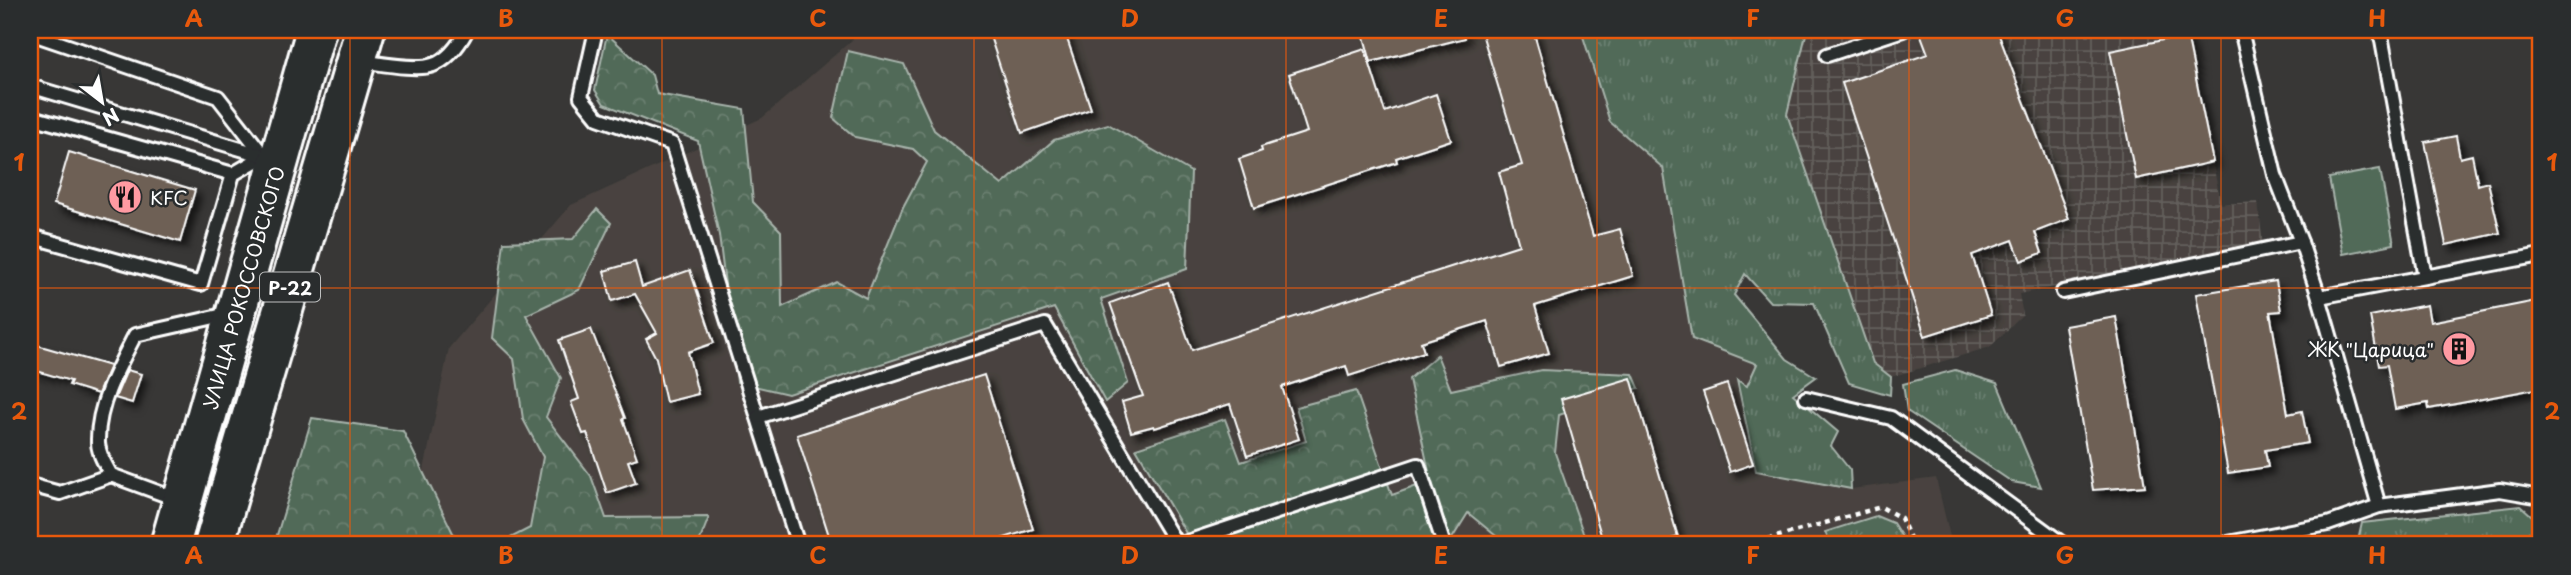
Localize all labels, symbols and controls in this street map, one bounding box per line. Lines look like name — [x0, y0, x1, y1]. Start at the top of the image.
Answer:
text: A — [185, 0, 203, 35]
text: B — [498, 0, 514, 35]
text: C — [809, 0, 827, 35]
text: D — [1121, 0, 1139, 35]
text: E — [1434, 0, 1448, 35]
text: F — [1746, 0, 1760, 35]
text: G — [2056, 0, 2074, 35]
text: H — [2368, 0, 2386, 35]
north arrow — [66, 66, 136, 136]
text: N — [98, 102, 125, 133]
text: 1 — [14, 144, 25, 179]
text: 1 — [2547, 144, 2558, 179]
street label: УЛИЦА РОКОССОВСКОГО — [195, 163, 291, 412]
restaurant icon: KFC — [106, 178, 144, 216]
place label: KFC — [150, 183, 188, 211]
road number: Р-22 — [260, 272, 320, 302]
building icon: ЖК "Царица" — [2440, 330, 2478, 368]
place label: ЖК "Царица" — [2307, 335, 2434, 363]
text: 2 — [11, 393, 27, 428]
text: 2 — [2544, 393, 2560, 428]
text: A — [185, 537, 203, 572]
text: B — [498, 537, 514, 572]
text: C — [809, 537, 827, 572]
text: D — [1121, 537, 1139, 572]
text: E — [1434, 537, 1448, 572]
text: F — [1746, 537, 1760, 572]
text: G — [2056, 537, 2074, 572]
text: H — [2368, 537, 2386, 572]

